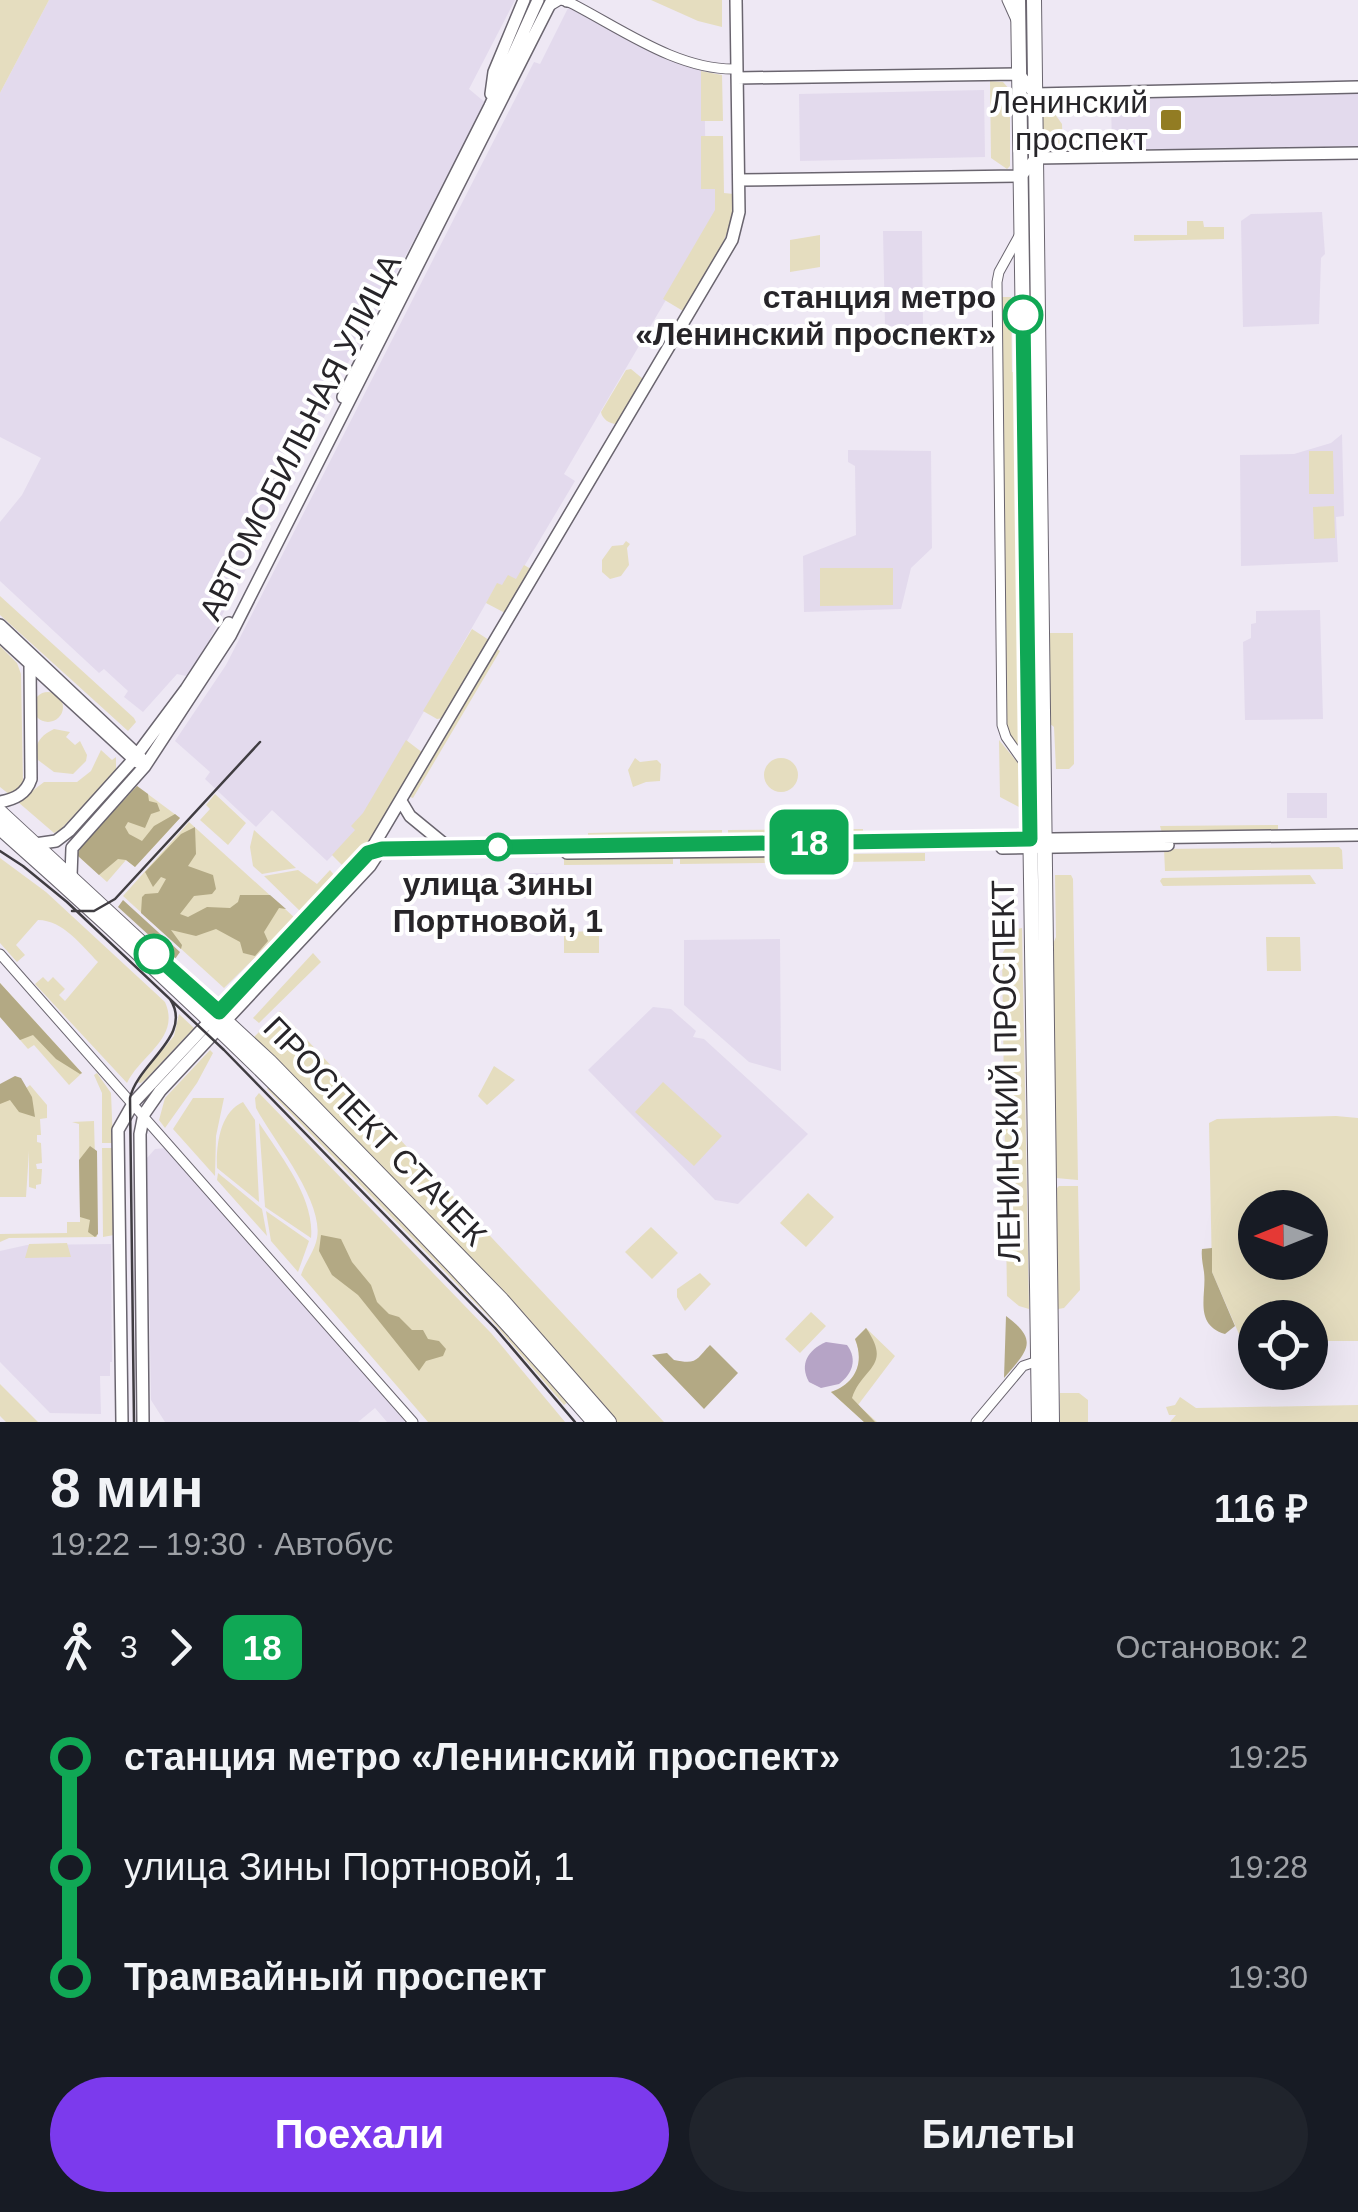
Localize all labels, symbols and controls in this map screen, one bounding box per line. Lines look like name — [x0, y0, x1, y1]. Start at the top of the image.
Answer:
place label: Ленинский проспект — [990, 84, 1148, 157]
marker: Ленинский проспект — [1158, 107, 1184, 133]
street label: АВТОМОБИЛЬНАЯ УЛИЦА — [192, 247, 408, 626]
place label: станция метро «Ленинский проспект» — [635, 279, 996, 352]
marker: станция метро «Ленинский проспект» — [1004, 296, 1042, 334]
line badge: 18 — [764, 810, 854, 874]
text: 18 — [790, 823, 828, 862]
marker: улица Зины Портновой, 1 — [485, 834, 511, 860]
place label: улица Зины Портновой, 1 — [393, 866, 603, 939]
street label: ЛЕНИНСКИЙ ПРОСПЕКТ — [985, 880, 1027, 1262]
unlabelled marker — [135, 935, 173, 973]
street label: ПРОСПЕКТ СТАЧЕК — [257, 1009, 494, 1253]
north arrow — [1238, 1190, 1328, 1280]
map controls — [1238, 1190, 1328, 1390]
button: locate — [1238, 1300, 1328, 1390]
text: 8 мин — [50, 1457, 204, 1519]
text: 116 ₽ — [1214, 1488, 1308, 1530]
text: 19:22 – 19:30 · Автобус — [50, 1526, 393, 1562]
icon: walk — [50, 1620, 105, 1675]
icon: forward — [153, 1620, 208, 1675]
text: 18 — [243, 1628, 282, 1667]
text: 3 — [120, 1629, 138, 1665]
text: Остановок: 2 — [1116, 1629, 1308, 1665]
text: станция метро «Ленинский проспект» — [124, 1736, 840, 1778]
text: 19:25 — [1228, 1739, 1308, 1775]
text: улица Зины Портновой, 1 — [124, 1846, 575, 1888]
text: 19:28 — [1228, 1849, 1308, 1885]
text: Трамвайный проспект — [124, 1956, 547, 1998]
text: 19:30 — [1228, 1959, 1308, 1995]
button: Поехали — [50, 2077, 669, 2192]
button: Билеты — [689, 2077, 1308, 2192]

